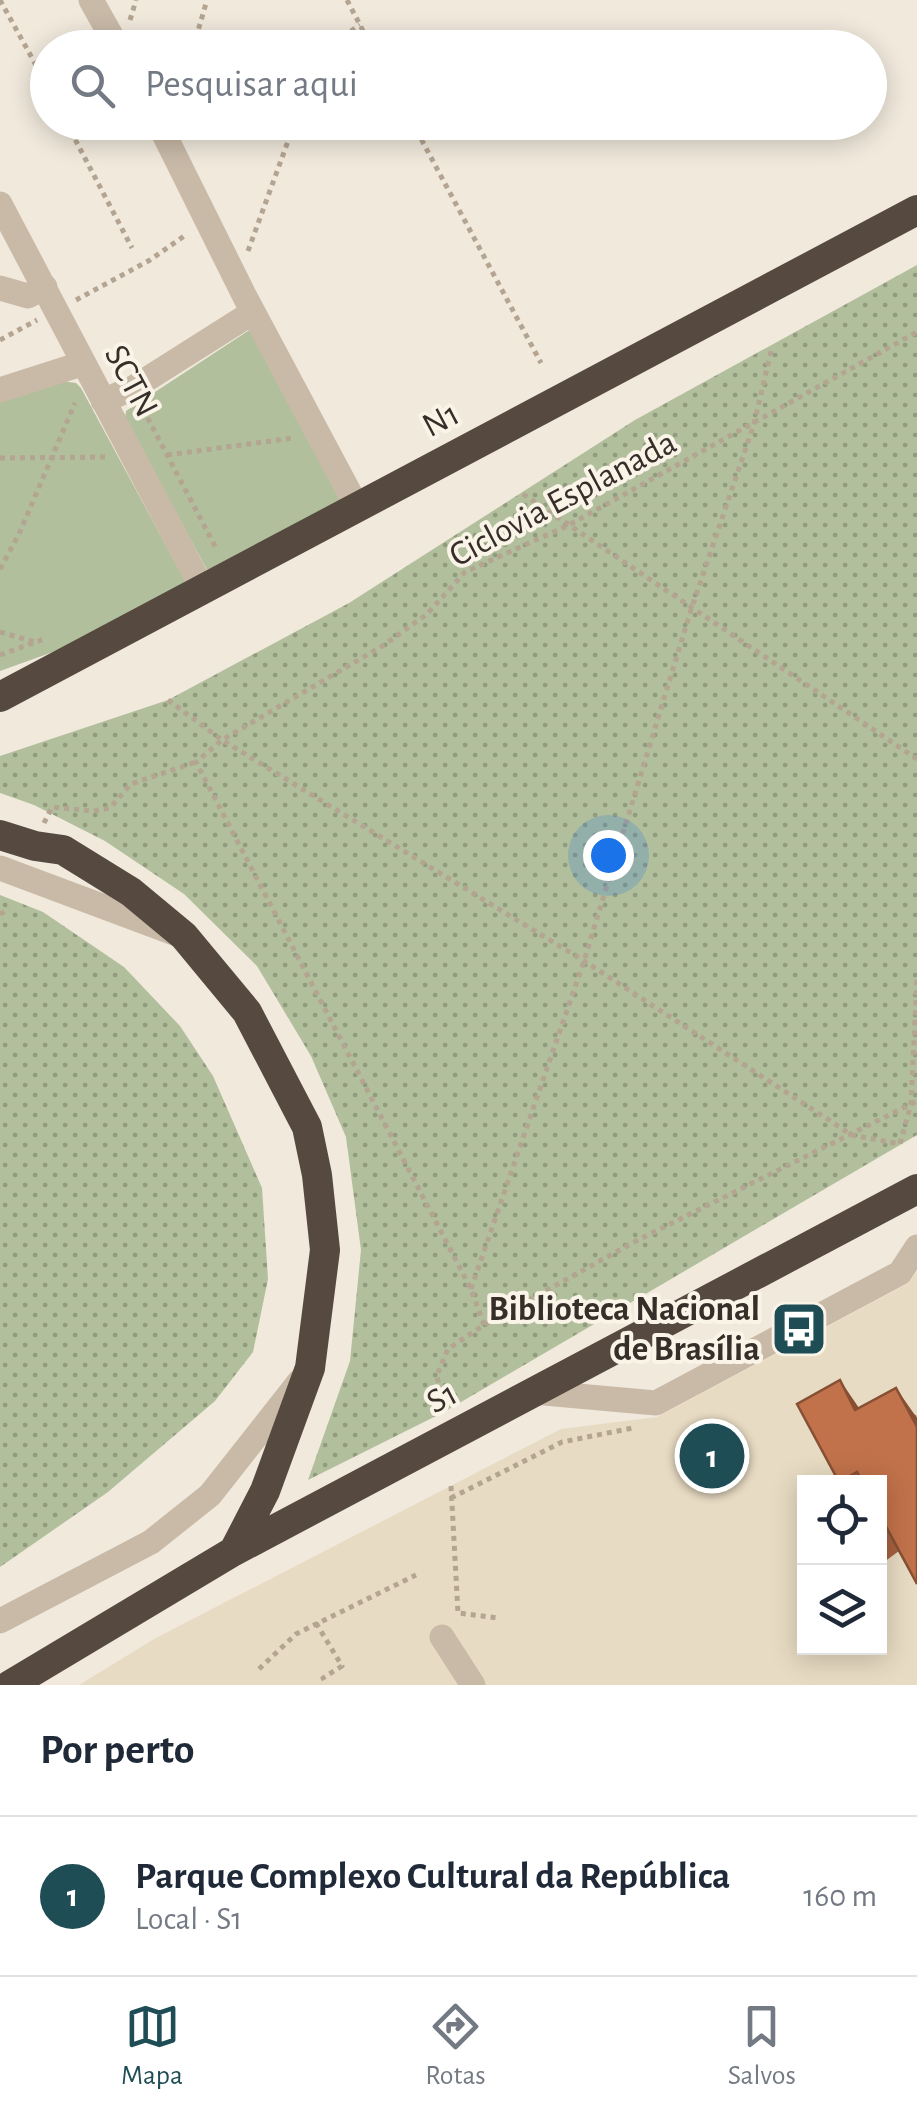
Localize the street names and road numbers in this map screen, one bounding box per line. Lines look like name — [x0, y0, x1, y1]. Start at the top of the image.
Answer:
street label: SCTN — [98, 339, 164, 423]
street label: N1 — [417, 396, 465, 444]
street label: Ciclovia Esplanada — [444, 425, 682, 573]
street label: S1 — [421, 1376, 463, 1420]

